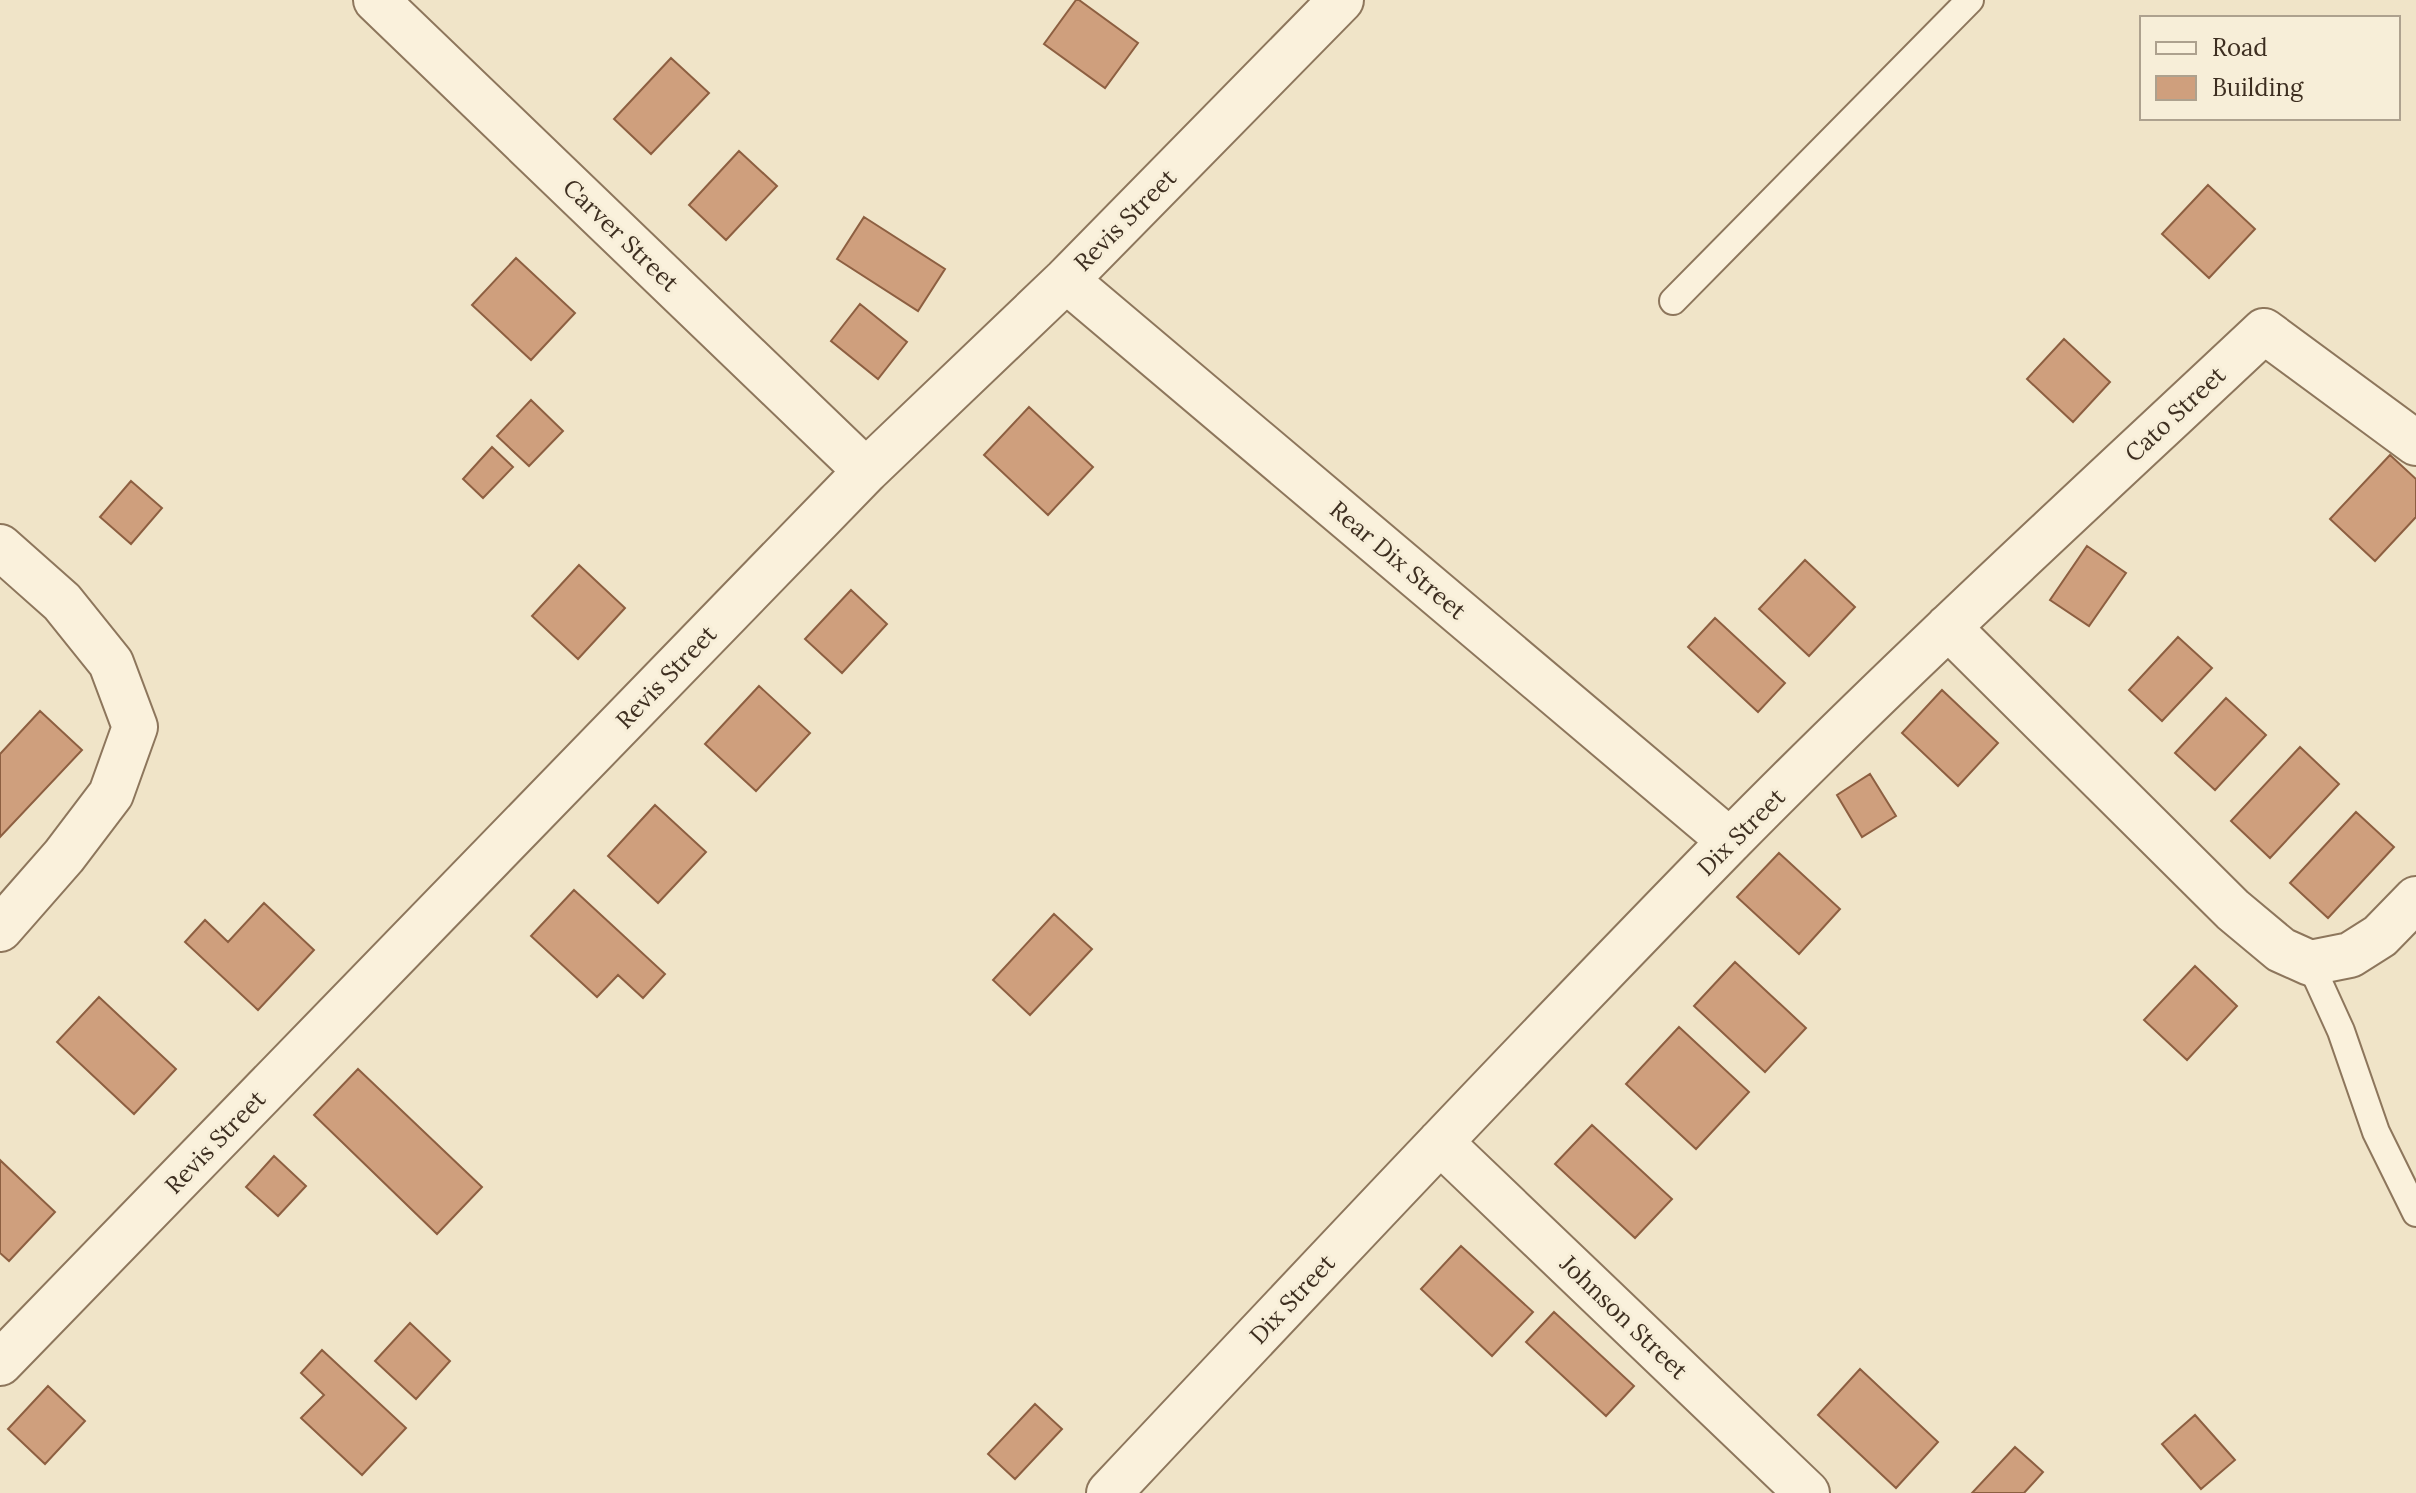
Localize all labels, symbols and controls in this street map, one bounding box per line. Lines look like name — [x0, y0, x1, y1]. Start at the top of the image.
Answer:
legend — [2140, 16, 2400, 120]
text: Road — [2212, 32, 2268, 63]
text: Building — [2212, 72, 2304, 103]
street label: Revis Street — [1067, 162, 1183, 278]
street label: Carver Street — [556, 172, 686, 299]
street label: Cato Street — [2118, 359, 2232, 469]
street label: Rear Dix Street — [1323, 494, 1473, 627]
street label: Revis Street — [609, 618, 724, 735]
street label: Dix Street — [1691, 781, 1792, 882]
street label: Revis Street — [158, 1083, 273, 1200]
street label: Dix Street — [1243, 1247, 1342, 1350]
street label: Johnson Street — [1553, 1248, 1695, 1386]

